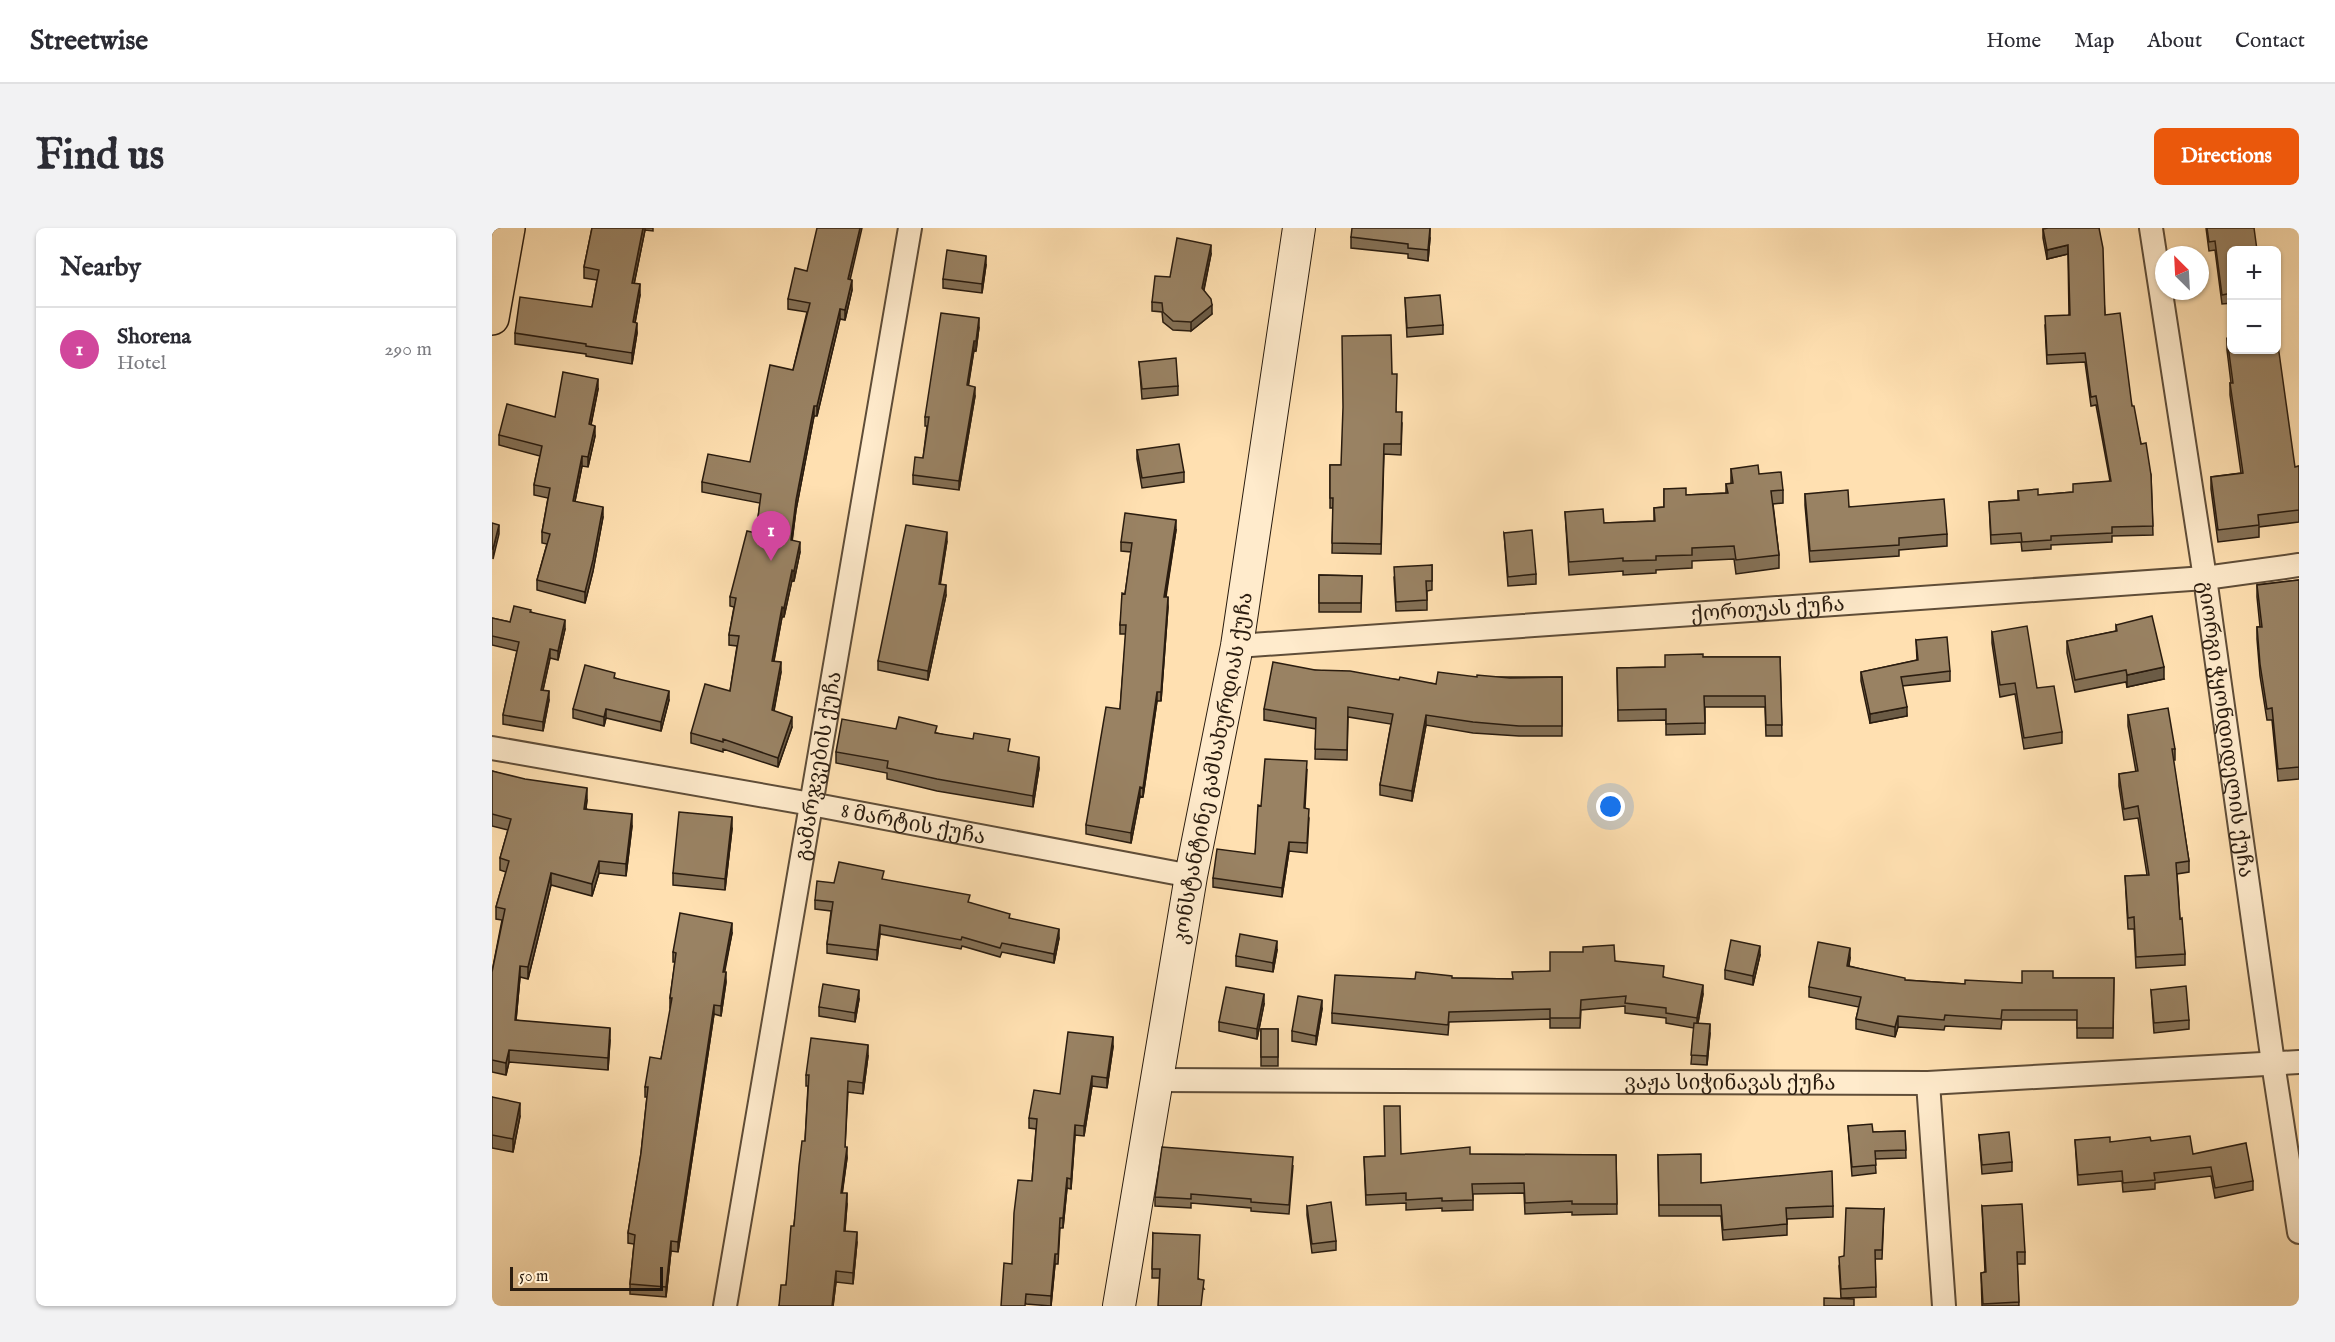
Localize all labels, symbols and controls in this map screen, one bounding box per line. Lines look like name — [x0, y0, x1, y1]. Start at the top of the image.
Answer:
text: Streetwise — [30, 24, 148, 59]
text: Home — [1986, 28, 2041, 55]
text: Map — [2074, 28, 2114, 55]
text: About — [2147, 28, 2202, 55]
text: Contact — [2235, 28, 2305, 55]
button: Directions — [2154, 128, 2299, 185]
text: Find us — [36, 130, 164, 183]
north arrow — [2155, 246, 2209, 300]
map controls — [2227, 246, 2281, 354]
button: + — [2227, 246, 2281, 300]
text: Nearby — [60, 251, 141, 284]
button: − — [2227, 300, 2281, 354]
text: Shorena — [117, 323, 191, 351]
text: 1 — [76, 337, 83, 362]
text: 290 m — [384, 337, 432, 362]
text: Hotel — [117, 351, 166, 376]
pin: 1 — [752, 512, 790, 561]
street label: გიორგი ჭყონდიდელის ქუჩა — [2191, 580, 2259, 880]
street label: კონსტანტინე გამსახურდიას ქუჩა — [1168, 590, 1260, 946]
street label: ქორთუას ქუჩა — [1690, 591, 1845, 629]
street label: გამარჯვების ქუჩა — [790, 669, 849, 863]
your location — [1596, 792, 1625, 821]
street label: 8 მარტის ქუჩა — [838, 798, 988, 852]
street label: ვაჟა სიჭინავას ქუჩა — [1624, 1070, 1836, 1098]
scale bar — [510, 1264, 663, 1292]
text: 50 m — [519, 1267, 548, 1287]

